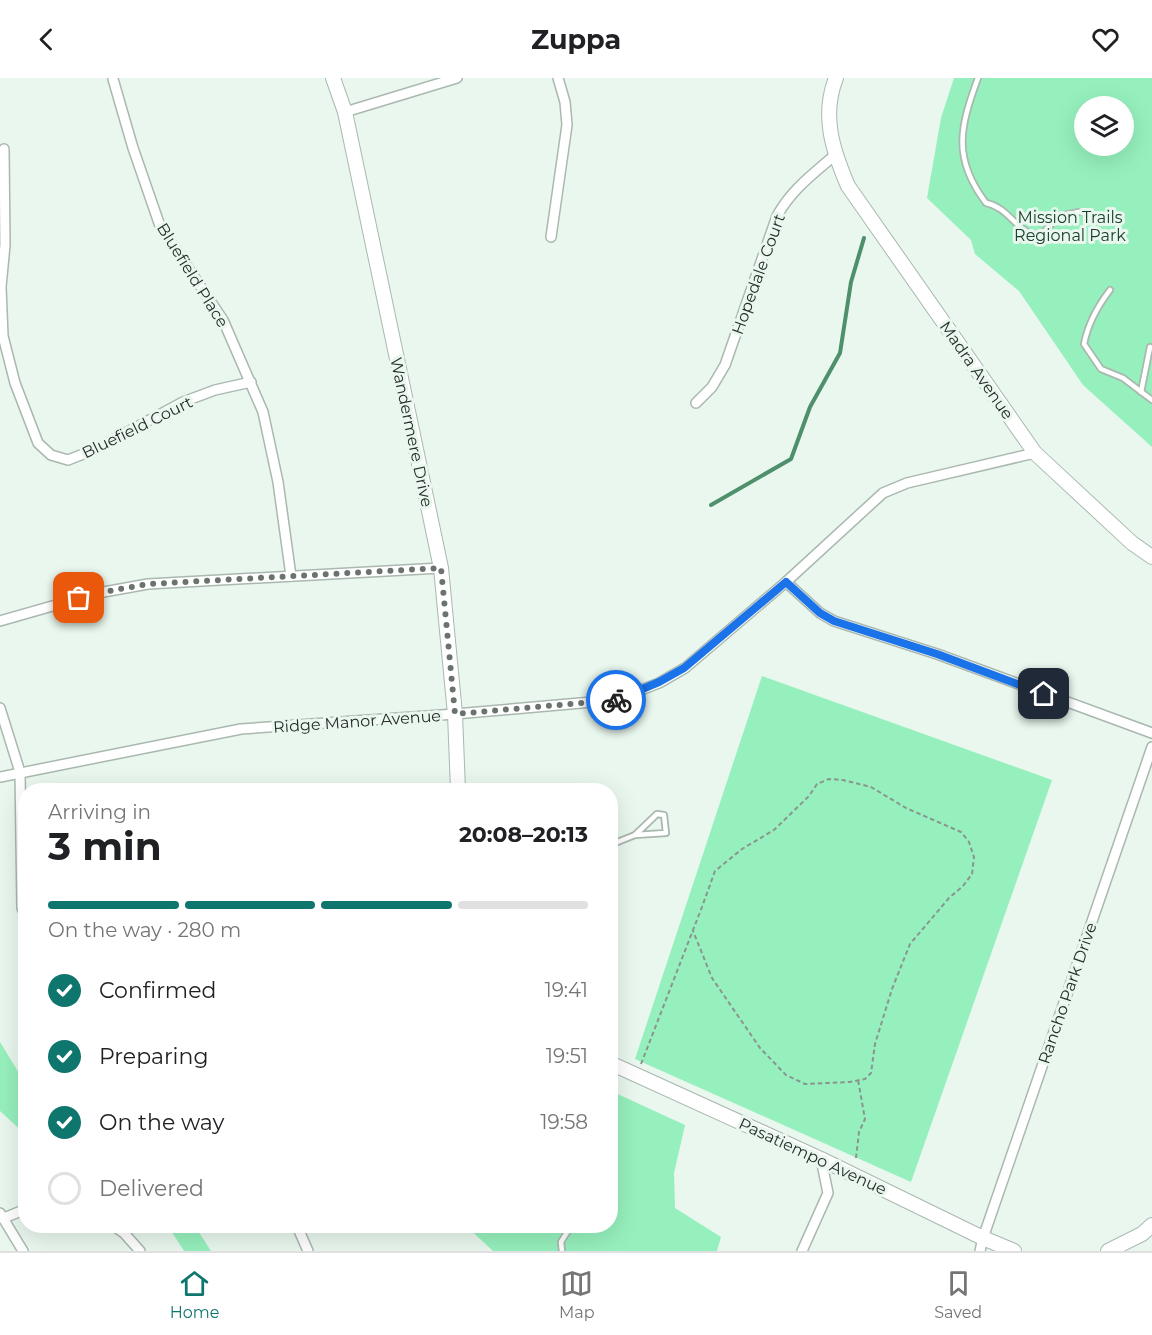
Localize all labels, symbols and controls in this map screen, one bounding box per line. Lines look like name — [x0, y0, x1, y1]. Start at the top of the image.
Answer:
icon: back — [30, 23, 63, 56]
text: Zuppa — [531, 23, 621, 56]
icon: heart — [1089, 23, 1122, 56]
map controls — [1074, 96, 1134, 156]
button: layers — [1074, 96, 1134, 156]
park label: Mission Trails Regional Park — [1014, 208, 1126, 245]
street label: Hopedale Court — [728, 211, 789, 337]
street label: Bluefield Place — [153, 220, 232, 331]
street label: Madra Avenue — [936, 318, 1017, 423]
street label: Wandermere Drive — [386, 356, 437, 509]
street label: Bluefield Court — [79, 392, 196, 462]
pin — [53, 572, 104, 623]
icon: bag — [62, 581, 95, 614]
pin — [1018, 668, 1069, 719]
courier — [586, 670, 646, 730]
icon: home — [1027, 677, 1060, 710]
icon: bike — [600, 684, 633, 717]
street label: Ridge Manor Avenue — [273, 706, 442, 737]
text: Arriving in — [48, 800, 151, 824]
text: 20:08–20:13 — [459, 821, 588, 848]
text: 3 min — [48, 822, 162, 870]
text: On the way · 280 m — [48, 918, 241, 942]
street label: Rancho Park Drive — [1034, 920, 1101, 1066]
icon: check — [48, 974, 81, 1007]
text: Confirmed — [99, 977, 216, 1004]
text: 19:41 — [544, 978, 588, 1002]
icon: check — [48, 1040, 81, 1073]
text: Preparing — [99, 1043, 208, 1070]
text: 19:51 — [546, 1044, 588, 1068]
icon: check — [48, 1106, 81, 1139]
text: On the way — [99, 1109, 224, 1136]
text: 19:58 — [540, 1110, 588, 1134]
street label: Pasatiempo Avenue — [736, 1114, 890, 1199]
text: Delivered — [99, 1175, 204, 1202]
tab: Home — [170, 1267, 219, 1322]
tab: Map — [559, 1267, 595, 1322]
tab: Saved — [934, 1267, 982, 1322]

